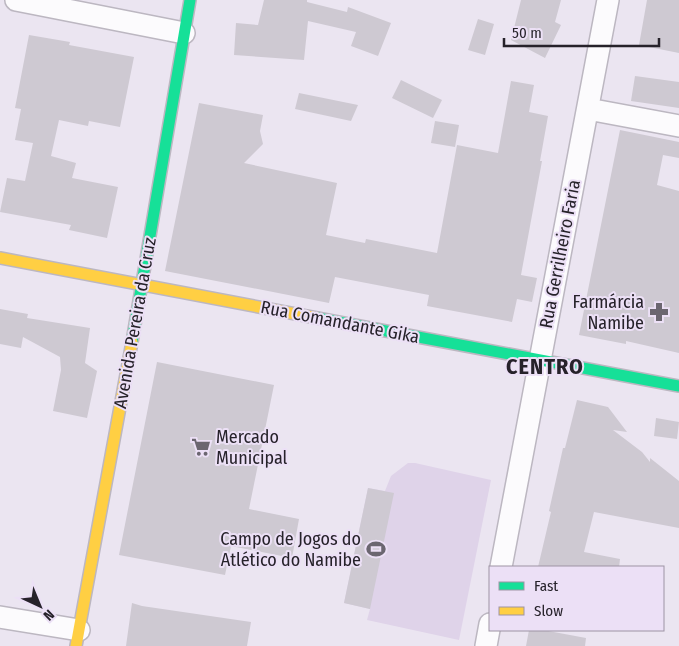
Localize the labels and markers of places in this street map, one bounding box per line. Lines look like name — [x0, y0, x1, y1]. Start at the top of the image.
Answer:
place label: Farmárcia Namibe — [573, 291, 644, 334]
pharmacy icon: Farmárcia Namibe — [648, 301, 670, 323]
place label: Mercado Municipal — [216, 426, 288, 469]
supermarket icon: Mercado Municipal — [190, 436, 212, 458]
place label: Campo de Jogos do Atlético do Namibe — [220, 528, 361, 571]
sports icon: Campo de Jogos do Atlético do Namibe — [365, 538, 387, 560]

